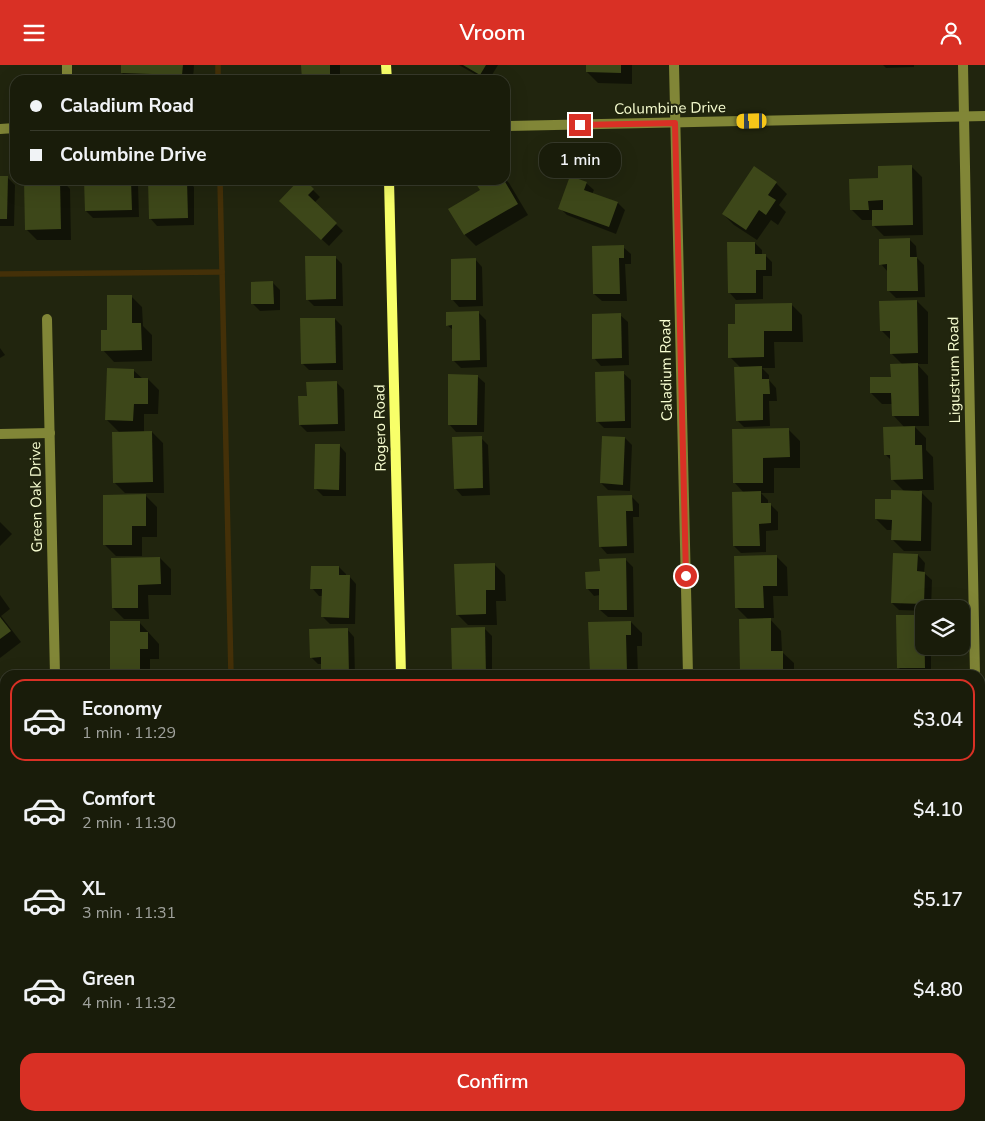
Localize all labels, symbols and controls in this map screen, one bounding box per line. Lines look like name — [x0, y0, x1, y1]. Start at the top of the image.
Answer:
text: Vroom — [459, 18, 526, 48]
icon: menu — [20, 19, 48, 47]
icon: person — [937, 19, 965, 47]
text: Caladium Road — [60, 93, 194, 119]
street label: Columbine Drive — [614, 97, 726, 119]
car — [736, 113, 767, 129]
route end — [569, 114, 591, 136]
text: Columbine Drive — [60, 142, 207, 168]
callout: 1 min — [539, 143, 621, 177]
text: 1 min — [560, 149, 600, 171]
street label: Ligustrum Road — [943, 317, 965, 423]
street label: Caladium Road — [655, 319, 677, 421]
street label: Rogero Road — [369, 384, 391, 472]
street label: Green Oak Drive — [25, 441, 47, 553]
route start — [675, 565, 697, 587]
map controls — [915, 600, 970, 655]
button: layers — [915, 600, 970, 655]
text: Economy — [82, 696, 162, 722]
icon: car — [22, 698, 67, 743]
text: $3.04 — [913, 707, 963, 733]
text: 1 min · 11:29 — [82, 722, 176, 744]
text: Comfort — [82, 786, 155, 812]
icon: car — [22, 788, 67, 833]
text: $4.10 — [913, 797, 963, 823]
text: 2 min · 11:30 — [82, 812, 176, 834]
text: XL — [82, 876, 105, 902]
icon: car — [22, 878, 67, 923]
text: $5.17 — [913, 887, 963, 913]
text: 3 min · 11:31 — [82, 902, 176, 924]
text: Green — [82, 966, 135, 992]
icon: car — [22, 968, 67, 1013]
text: $4.80 — [913, 977, 963, 1003]
text: 4 min · 11:32 — [82, 992, 176, 1014]
button: Confirm — [20, 1053, 965, 1111]

